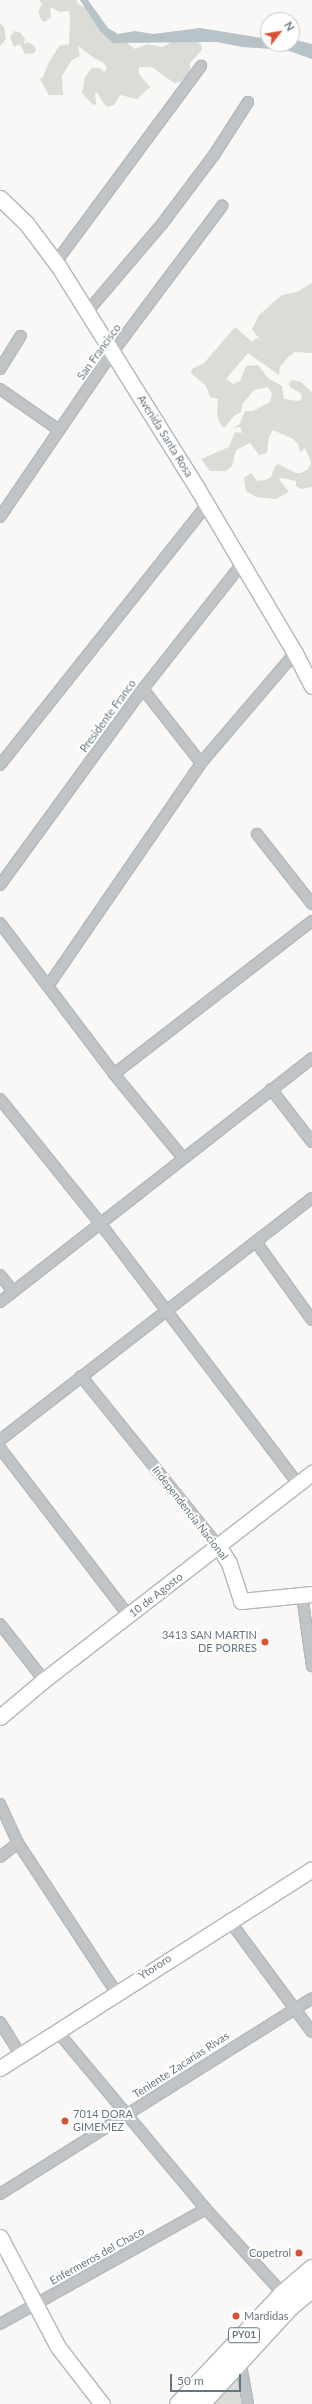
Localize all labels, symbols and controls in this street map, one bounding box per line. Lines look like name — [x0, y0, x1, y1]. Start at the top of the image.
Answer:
north arrow — [260, 12, 300, 52]
text: N — [282, 19, 298, 33]
street label: San Francisco — [74, 322, 124, 382]
street label: Avenida Santa Rosa — [134, 393, 196, 479]
street label: Presidente Franco — [77, 677, 139, 755]
street label: Independencia Nacional — [149, 1463, 231, 1563]
street label: 10 de Agosto — [126, 1570, 186, 1620]
place label: 3413 SAN MARTIN DE PORRES — [162, 1629, 257, 1655]
marker: 3413 SAN MARTIN DE PORRES — [260, 1637, 270, 1647]
street label: Ytororo — [136, 1952, 174, 1982]
street label: Teniente Zacarías Rivas — [131, 2029, 231, 2101]
place label: 7014 DORA GIMEMEZ — [73, 2108, 133, 2134]
marker: 7014 DORA GIMEMEZ — [60, 2116, 70, 2126]
street label: Enfermeros del Chaco — [47, 2225, 147, 2287]
place label: Copetrol — [249, 2246, 291, 2260]
marker: Copetrol — [294, 2248, 304, 2258]
place label: Mardidas — [244, 2309, 288, 2323]
marker: Mardidas — [231, 2311, 241, 2321]
road number: PY01 — [227, 2327, 261, 2343]
scale bar — [172, 2366, 243, 2392]
text: 50 m — [177, 2373, 204, 2388]

